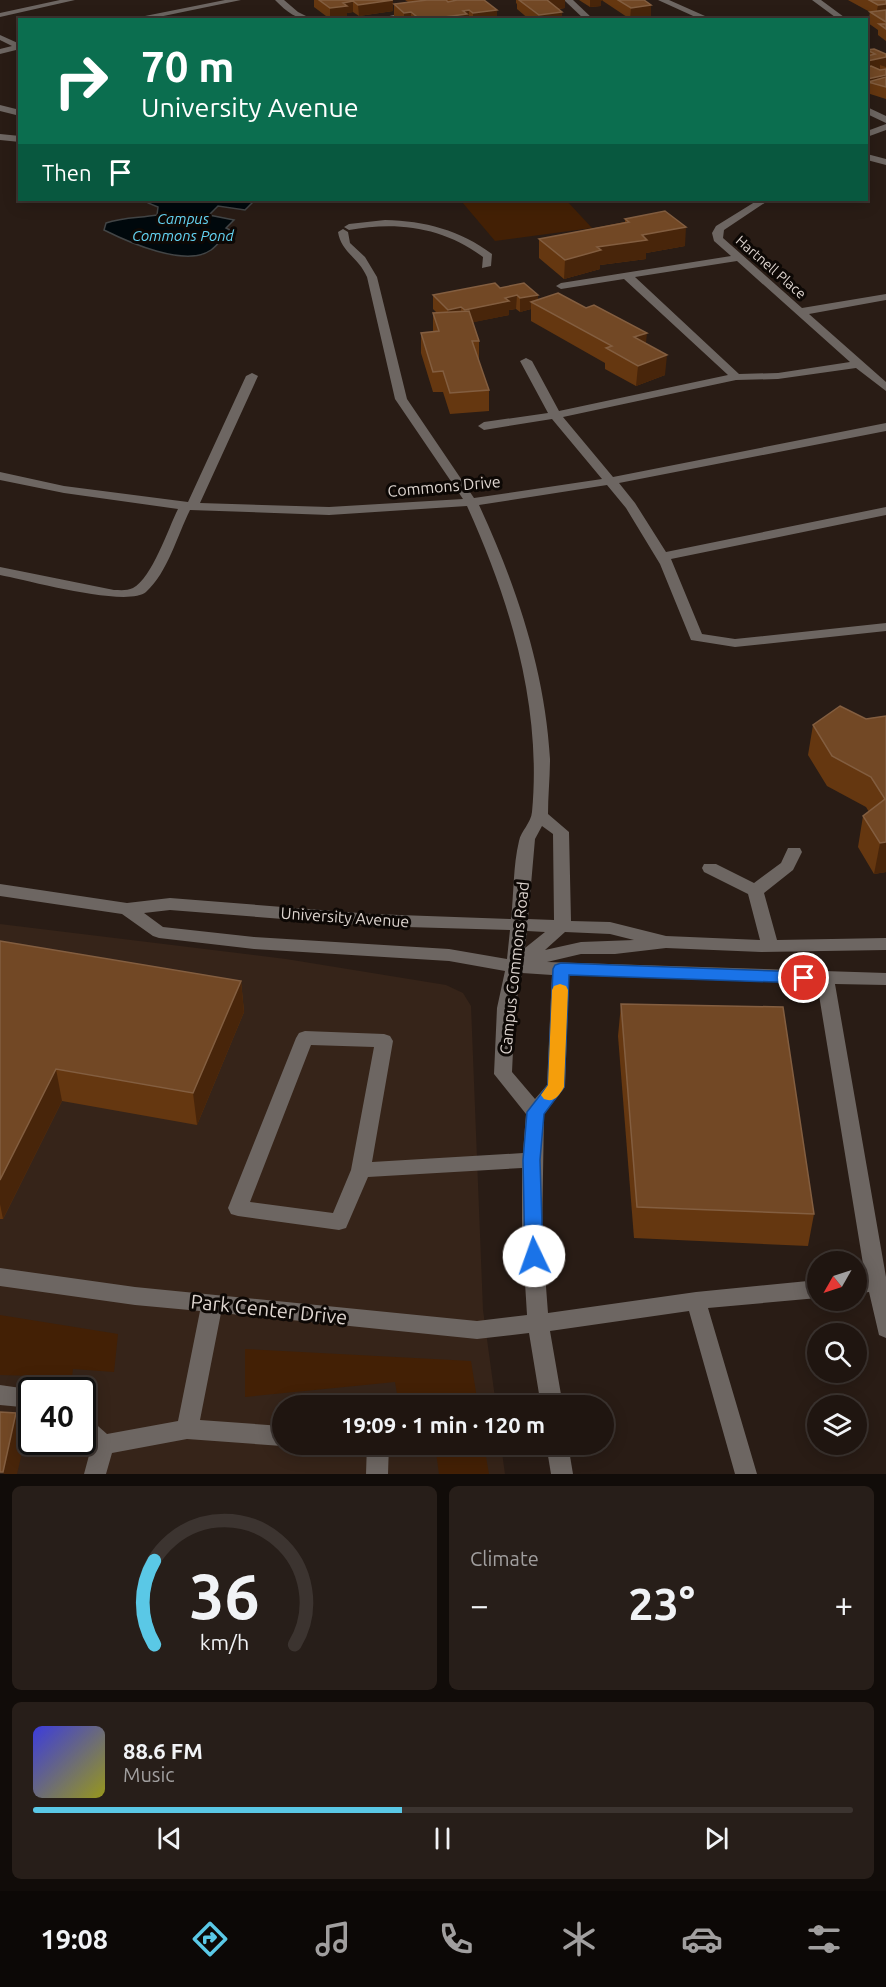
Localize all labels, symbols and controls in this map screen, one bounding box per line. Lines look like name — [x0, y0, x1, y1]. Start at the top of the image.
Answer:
icon: right — [42, 42, 120, 120]
text: 70 m — [141, 43, 235, 90]
text: University Avenue — [141, 92, 359, 122]
icon: arrive — [104, 156, 137, 189]
text: Then — [42, 160, 92, 185]
water label: Campus Commons Pond — [132, 210, 235, 244]
street label: Hartnell Place — [733, 232, 809, 302]
street label: Commons Drive — [387, 472, 501, 500]
street label: Campus Commons Road — [496, 881, 532, 1055]
street label: University Avenue — [280, 904, 410, 930]
pin — [778, 952, 829, 1003]
icon: arrive — [787, 961, 820, 994]
position arrow — [502, 1224, 566, 1288]
north arrow — [807, 1251, 867, 1311]
map controls — [807, 1251, 867, 1455]
street label: Park Center Drive — [190, 1289, 348, 1329]
button: search — [807, 1323, 867, 1383]
speed limit sign: 40 — [18, 1377, 96, 1455]
button: layers — [807, 1395, 867, 1455]
text: 19:09 · 1 min · 120 m — [341, 1412, 545, 1437]
text: Climate — [470, 1547, 539, 1570]
text: 36 — [189, 1561, 260, 1631]
text: 23° — [628, 1578, 695, 1629]
text: − — [470, 1586, 489, 1623]
text: + — [834, 1586, 853, 1623]
text: km/h — [200, 1630, 249, 1654]
text: 88.6 FM — [123, 1738, 203, 1763]
text: Music — [123, 1763, 175, 1786]
icon: previous — [153, 1822, 186, 1855]
icon: pause — [426, 1822, 459, 1855]
icon: next — [700, 1822, 733, 1855]
icon: directions — [189, 1918, 231, 1960]
icon: music — [312, 1918, 354, 1960]
icon: phone — [435, 1918, 477, 1960]
icon: climate — [558, 1918, 600, 1960]
icon: car — [681, 1918, 723, 1960]
icon: filters — [803, 1918, 845, 1960]
text: 19:08 — [40, 1924, 108, 1954]

